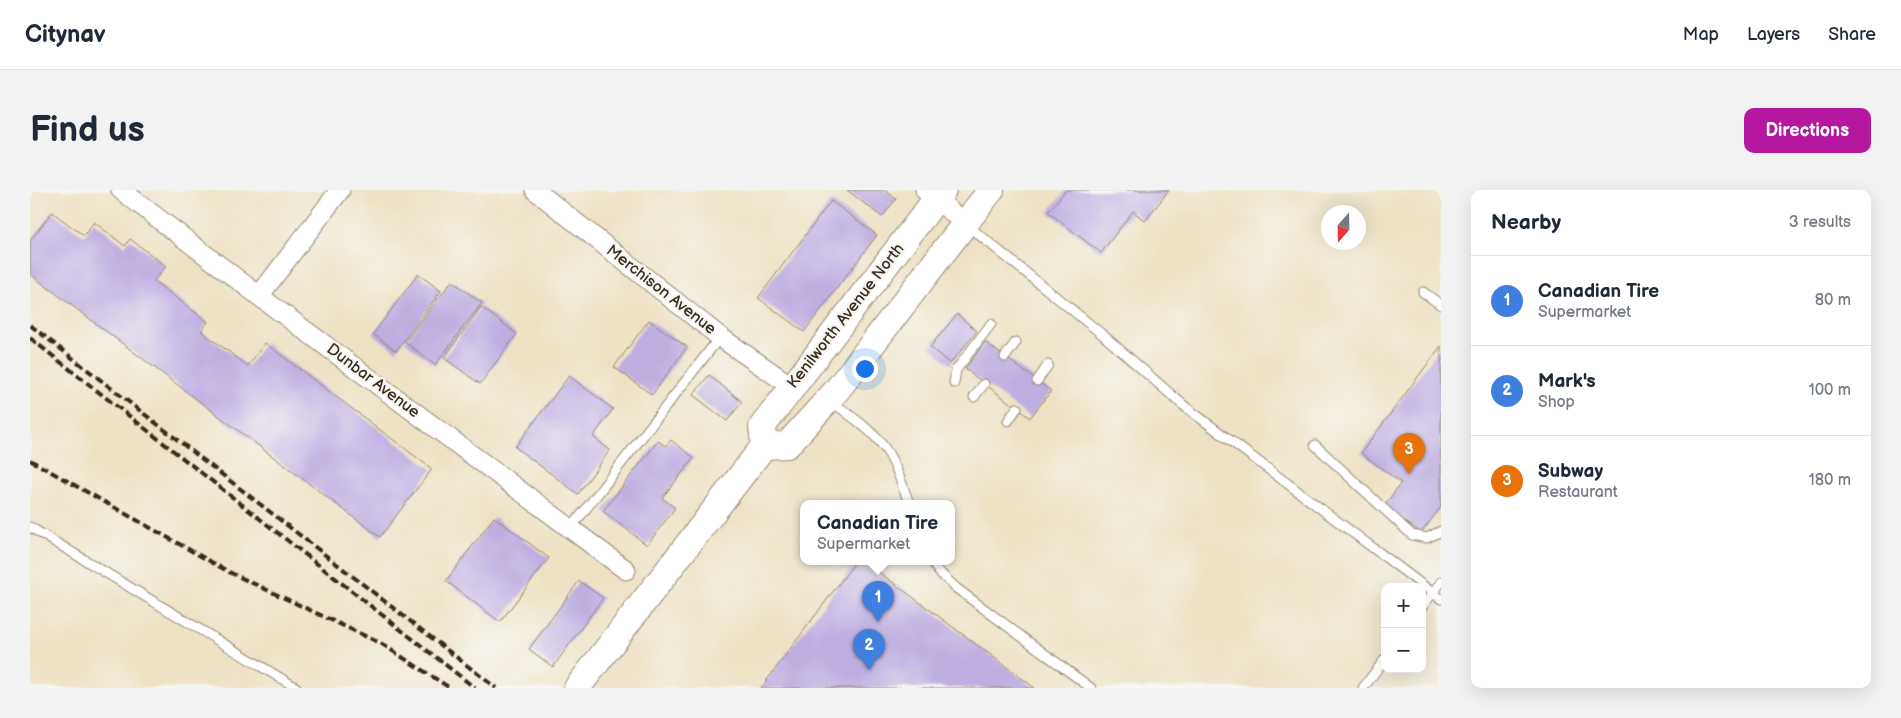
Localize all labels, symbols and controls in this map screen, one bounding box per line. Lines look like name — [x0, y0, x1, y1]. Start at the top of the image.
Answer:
text: Citynav — [25, 20, 106, 49]
text: Map — [1683, 24, 1719, 45]
text: Layers — [1747, 24, 1800, 45]
text: Share — [1828, 24, 1876, 45]
button: Directions — [1744, 108, 1871, 153]
text: Find us — [30, 109, 145, 152]
north arrow — [1321, 205, 1366, 250]
text: Nearby — [1491, 210, 1561, 235]
text: 3 results — [1789, 213, 1851, 232]
street label: Kenilworth Avenue North — [784, 240, 909, 392]
street label: Merchison Avenue — [602, 241, 720, 339]
text: Canadian Tire — [1538, 280, 1659, 303]
text: 1 — [1504, 291, 1510, 310]
text: 80 m — [1815, 291, 1851, 310]
text: Supermarket — [1538, 303, 1631, 322]
street label: Dunbar Avenue — [323, 340, 424, 422]
your location — [852, 356, 878, 382]
text: Mark's — [1538, 370, 1596, 393]
text: 2 — [1502, 381, 1512, 400]
text: 100 m — [1808, 381, 1851, 400]
text: Shop — [1538, 393, 1575, 412]
pin: 3 — [1393, 433, 1425, 474]
text: Subway — [1538, 460, 1603, 483]
text: 3 — [1502, 471, 1512, 490]
text: 180 m — [1809, 471, 1851, 490]
text: Restaurant — [1538, 483, 1618, 502]
popup — [800, 500, 955, 565]
text: Canadian Tire — [817, 512, 938, 535]
text: Supermarket — [817, 535, 910, 554]
pin: 1 — [862, 581, 894, 622]
map controls — [1381, 583, 1426, 673]
button: + — [1381, 583, 1426, 628]
button: − — [1381, 628, 1426, 673]
pin: 2 — [853, 629, 885, 670]

